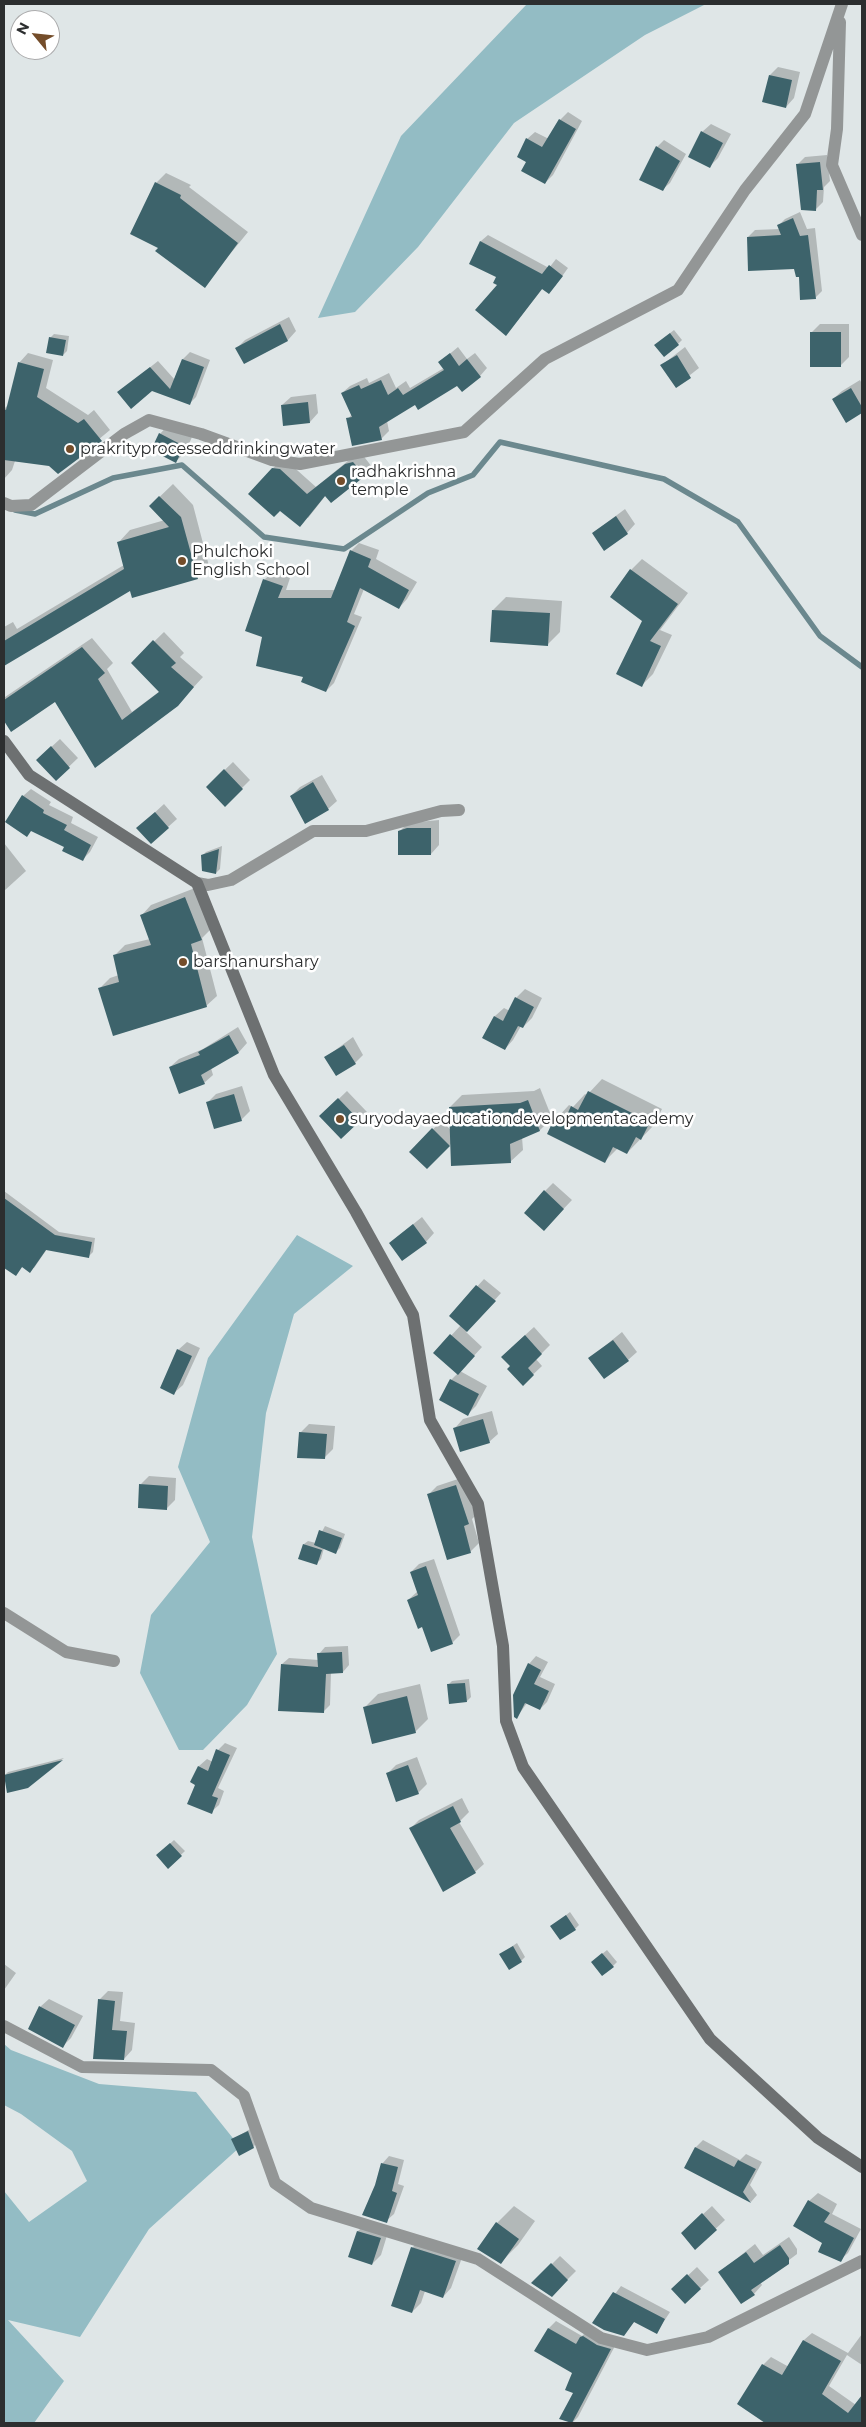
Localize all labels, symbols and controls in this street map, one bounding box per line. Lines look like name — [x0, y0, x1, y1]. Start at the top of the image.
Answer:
north arrow — [10, 10, 60, 60]
text: N — [12, 19, 33, 38]
place label: prakrityprocesseddrinkingwater — [80, 439, 336, 459]
marker: prakrityprocesseddrinkingwater — [64, 443, 76, 455]
place label: radhakrishna temple — [351, 462, 456, 500]
marker: radhakrishna temple — [335, 475, 347, 487]
place label: Phulchoki English School — [192, 542, 310, 580]
marker: Phulchoki English School — [176, 555, 188, 567]
place label: barshanurshary — [193, 952, 319, 972]
marker: barshanurshary — [177, 956, 189, 968]
place label: suryodayaeducationdevelopmentacademy — [350, 1109, 693, 1129]
marker: suryodayaeducationdevelopmentacademy — [334, 1113, 346, 1125]

